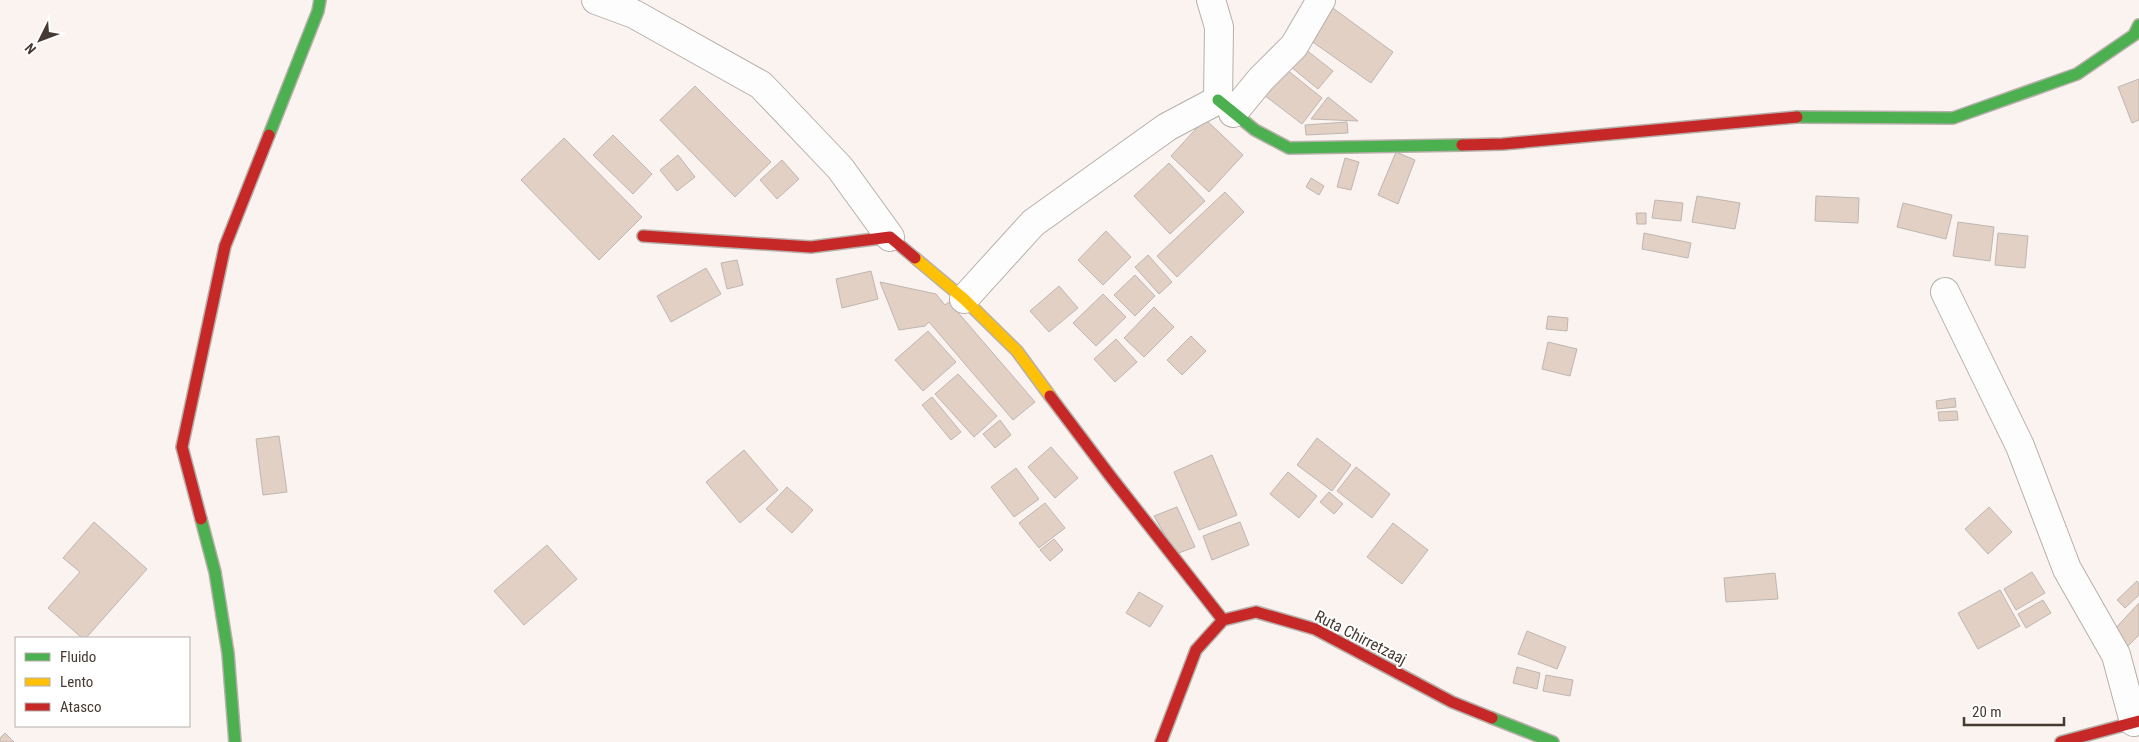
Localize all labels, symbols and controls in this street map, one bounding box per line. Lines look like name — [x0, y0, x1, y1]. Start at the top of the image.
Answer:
north arrow — [15, 15, 65, 65]
text: N — [22, 40, 39, 57]
street label: Ruta Chirretzaaj — [1312, 606, 1410, 669]
legend — [15, 637, 190, 727]
text: Fluido — [60, 648, 96, 666]
text: Lento — [60, 673, 93, 691]
scale bar — [1964, 694, 2064, 726]
text: Atasco — [60, 698, 101, 716]
text: 20 m — [1972, 703, 2002, 721]

